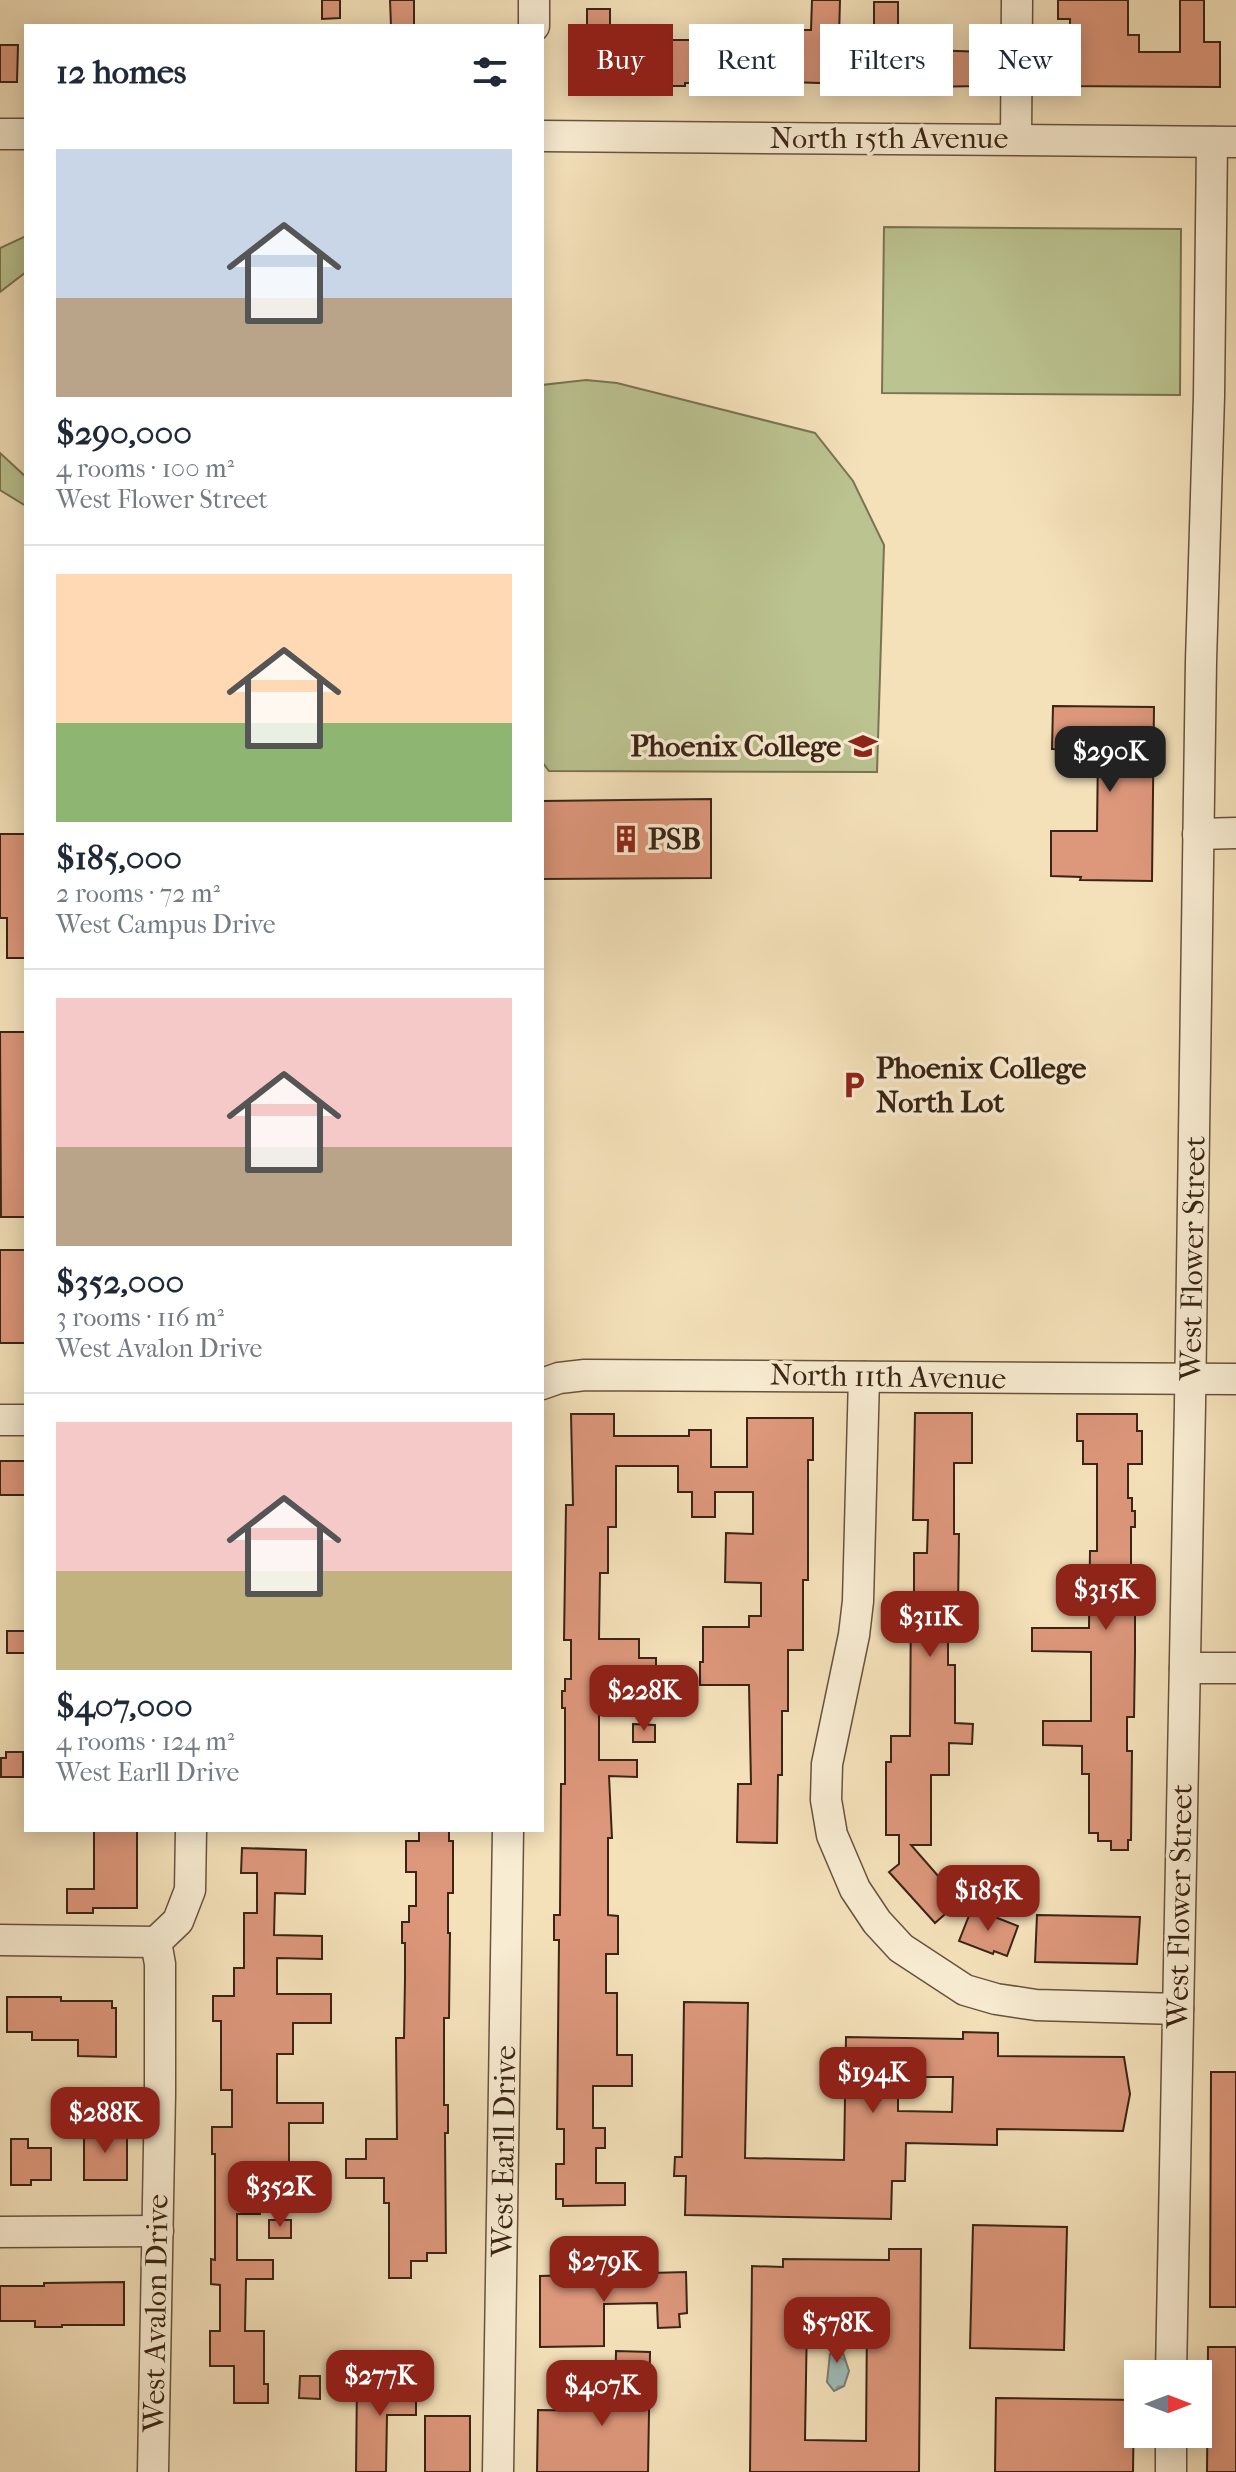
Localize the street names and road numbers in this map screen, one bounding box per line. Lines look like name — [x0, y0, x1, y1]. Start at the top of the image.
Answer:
street label: North 15th Avenue — [770, 121, 1008, 156]
street label: West Flower Street — [1173, 1135, 1213, 1382]
street label: North 11th Avenue — [770, 1357, 1007, 1397]
street label: West Flower Street — [1160, 1783, 1200, 2030]
street label: West Earll Drive — [485, 2045, 523, 2258]
street label: West Avalon Drive — [136, 2193, 176, 2433]

